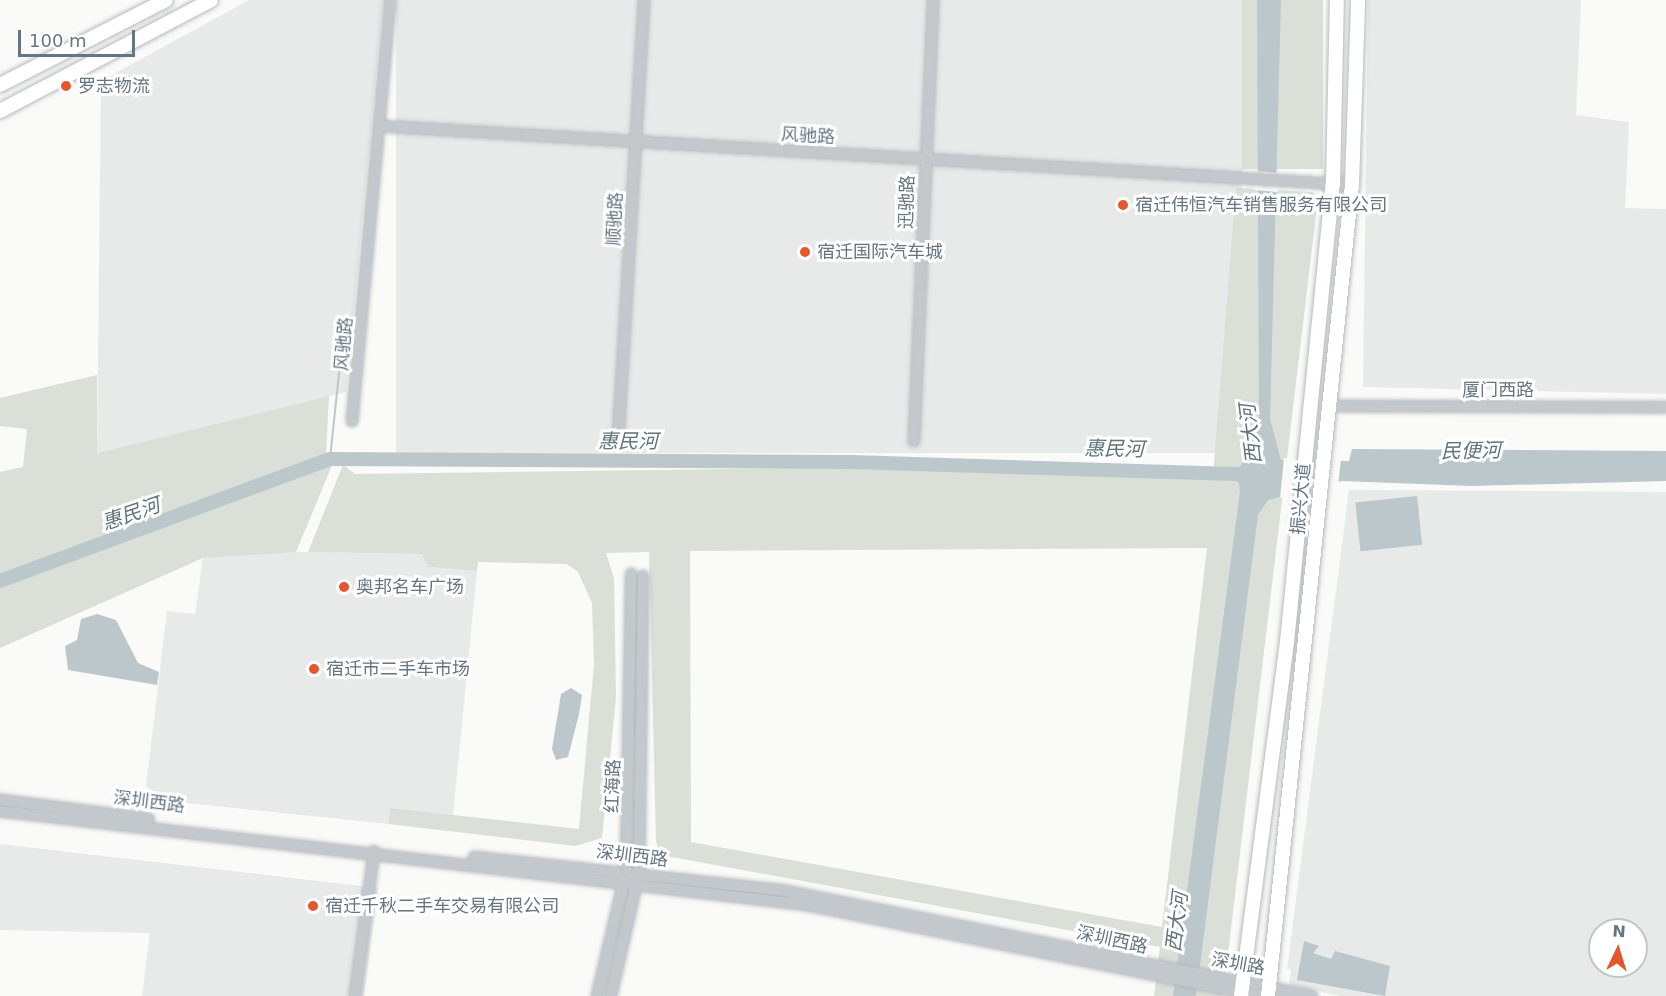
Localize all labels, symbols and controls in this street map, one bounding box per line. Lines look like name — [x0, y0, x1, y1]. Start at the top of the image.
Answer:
scale bar — [21, 18, 138, 56]
text: 100 m — [29, 30, 87, 51]
place label: 罗志物流 — [78, 75, 150, 97]
marker: 罗志物流 — [59, 79, 73, 93]
street label: 风驰路 — [780, 124, 836, 148]
street label: 迅驰路 — [895, 175, 919, 229]
street label: 顺驰路 — [603, 191, 627, 247]
place label: 宿迁伟恒汽车销售服务有限公司 — [1135, 194, 1387, 216]
marker: 宿迁伟恒汽车销售服务有限公司 — [1116, 198, 1130, 212]
place label: 宿迁国际汽车城 — [817, 241, 943, 263]
marker: 宿迁国际汽车城 — [798, 245, 812, 259]
street label: 风驰路 — [331, 316, 357, 372]
street label: 厦门西路 — [1462, 379, 1534, 401]
water label: 西大河 — [1235, 403, 1267, 465]
water label: 惠民河 — [598, 429, 658, 453]
water label: 惠民河 — [1084, 436, 1144, 462]
water label: 民便河 — [1441, 438, 1501, 464]
street label: 振兴大道 — [1287, 462, 1315, 536]
water label: 惠民河 — [99, 493, 163, 535]
place label: 奥邦名车广场 — [356, 576, 464, 598]
marker: 奥邦名车广场 — [337, 580, 351, 594]
place label: 宿迁市二手车市场 — [326, 658, 470, 680]
marker: 宿迁市二手车市场 — [307, 662, 321, 676]
street label: 红海路 — [601, 759, 625, 813]
street label: 深圳西路 — [112, 787, 186, 817]
street label: 深圳西路 — [595, 841, 669, 871]
water label: 西大河 — [1161, 891, 1193, 953]
place label: 宿迁千秋二手车交易有限公司 — [325, 895, 559, 917]
marker: 宿迁千秋二手车交易有限公司 — [306, 899, 320, 913]
north arrow — [1588, 918, 1648, 978]
street label: 深圳西路 — [1075, 922, 1149, 958]
text: N — [1612, 922, 1626, 941]
street label: 深圳路 — [1210, 949, 1266, 979]

